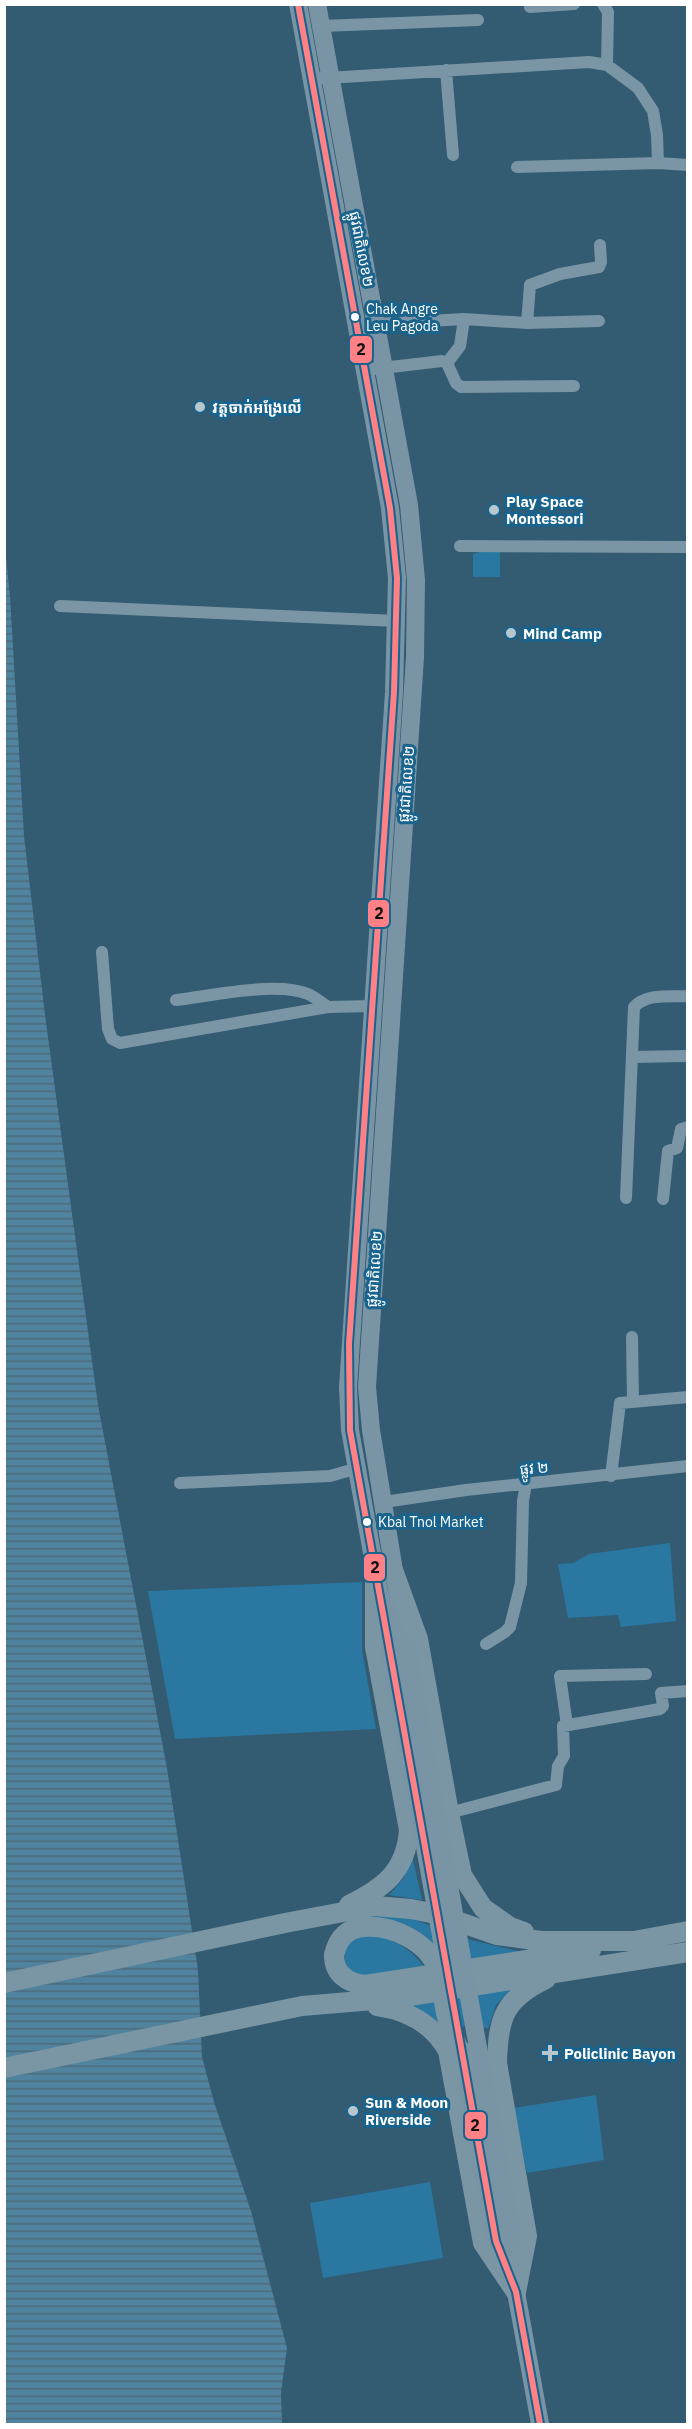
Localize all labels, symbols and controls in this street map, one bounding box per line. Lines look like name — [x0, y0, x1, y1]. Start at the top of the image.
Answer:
street label: ផ្លូវជាតិលេខ២ — [341, 209, 379, 289]
place label: Chak Angre Leu Pagoda — [366, 300, 439, 335]
marker: Chak Angre Leu Pagoda — [349, 311, 361, 323]
line badge: 2 — [349, 335, 373, 364]
text: 2 — [356, 339, 366, 359]
place label: វត្តចាក់អង្រែលើ — [212, 398, 302, 417]
marker: វត្តចាក់អង្រែលើ — [193, 400, 207, 414]
place label: Play Space Montessori — [506, 492, 584, 528]
marker: Play Space Montessori — [487, 503, 501, 517]
place label: Mind Camp — [523, 624, 602, 643]
marker: Mind Camp — [504, 626, 518, 640]
street label: ផ្លូវជាតិលេខ២ — [394, 745, 423, 823]
line badge: 2 — [367, 899, 390, 928]
text: 2 — [374, 903, 384, 923]
street label: ផ្លូវជាតិលេខ២ — [362, 1230, 391, 1308]
street label: ផ្លូវ ២ — [519, 1457, 550, 1483]
place label: Kbal Tnol Market — [378, 1513, 484, 1531]
marker: Kbal Tnol Market — [361, 1516, 373, 1528]
line badge: 2 — [363, 1553, 386, 1582]
text: 2 — [370, 1557, 380, 1577]
marker: Policlinic Bayon — [541, 2044, 559, 2062]
place label: Policlinic Bayon — [564, 2044, 676, 2063]
place label: Sun & Moon Riverside — [365, 2093, 448, 2129]
marker: Sun & Moon Riverside — [346, 2104, 360, 2118]
line badge: 2 — [464, 2111, 487, 2140]
text: 2 — [470, 2115, 480, 2135]

